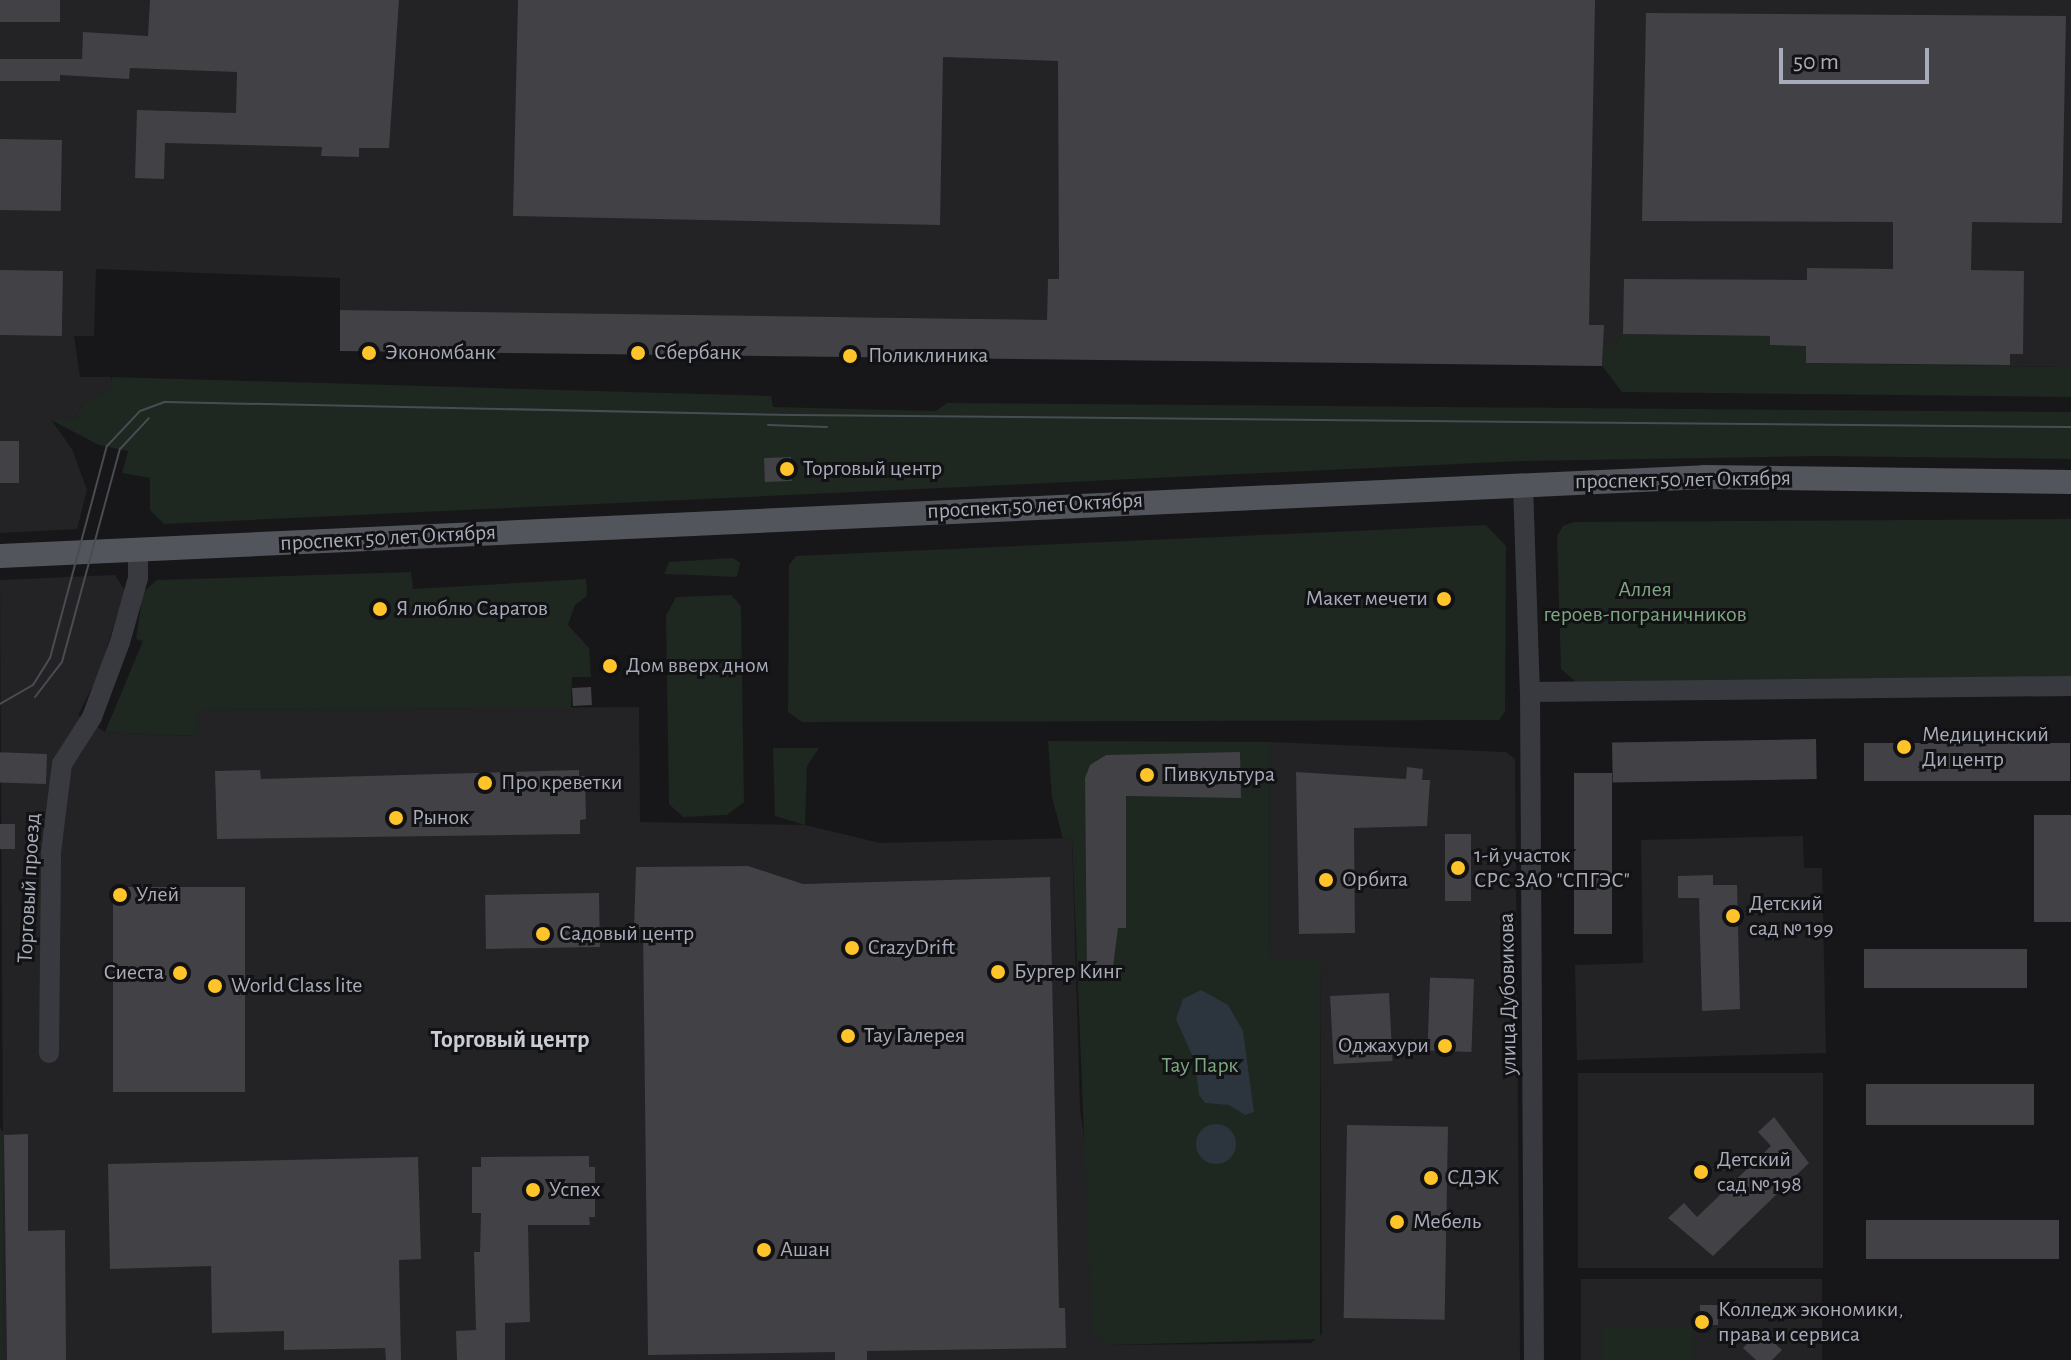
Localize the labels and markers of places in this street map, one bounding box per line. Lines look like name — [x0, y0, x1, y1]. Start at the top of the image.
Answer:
place label: Экономбанк — [385, 340, 496, 366]
place label: Сбербанк — [654, 340, 741, 366]
place label: Поликлиника — [868, 343, 988, 369]
marker: Экономбанк — [360, 344, 378, 362]
marker: Сбербанк — [629, 344, 647, 362]
marker: Поликлиника — [839, 345, 861, 367]
place label: Торговый центр — [803, 456, 942, 482]
marker: Торговый центр — [778, 460, 796, 478]
place label: Макет мечети — [1305, 586, 1428, 612]
marker: Макет мечети — [1435, 590, 1453, 608]
place label: Я люблю Саратов — [396, 596, 548, 622]
marker: Я люблю Саратов — [371, 600, 389, 618]
place label: Дом вверх дном — [626, 653, 769, 679]
marker: Дом вверх дном — [601, 657, 619, 675]
place label: Медицинский Ди центр — [1922, 721, 2049, 772]
marker: Медицинский Ди центр — [1893, 736, 1915, 758]
place label: Пивкультура — [1163, 762, 1275, 788]
marker: Пивкультура — [1138, 766, 1156, 784]
place label: Про креветки — [501, 770, 622, 796]
marker: Про креветки — [476, 774, 494, 792]
place label: Рынок — [412, 805, 469, 831]
marker: Рынок — [387, 809, 405, 827]
place label: 1-й участок СРС ЗАО "СПГЭС" — [1474, 842, 1630, 894]
marker: 1-й участок СРС ЗАО "СПГЭС" — [1449, 859, 1467, 877]
place label: Орбита — [1342, 867, 1408, 893]
marker: Орбита — [1317, 871, 1335, 889]
place label: Улей — [136, 882, 179, 908]
marker: Улей — [111, 886, 129, 904]
place label: Детский сад № 199 — [1749, 890, 1834, 942]
marker: Детский сад № 199 — [1724, 907, 1742, 925]
place label: Садовый центр — [559, 921, 694, 947]
marker: Садовый центр — [534, 925, 552, 943]
place label: CrazyDrift — [868, 935, 955, 961]
marker: CrazyDrift — [843, 939, 861, 957]
place label: Бургер Кинг — [1014, 959, 1122, 985]
place label: Сиеста — [103, 960, 164, 986]
marker: Бургер Кинг — [989, 963, 1007, 981]
marker: Сиеста — [171, 964, 189, 982]
place label: World Class lite — [231, 973, 362, 999]
marker: World Class lite — [206, 977, 224, 995]
place label: Тау Галерея — [864, 1023, 965, 1049]
marker: Тау Галерея — [839, 1027, 857, 1045]
place label: Оджахури — [1338, 1033, 1429, 1059]
marker: Оджахури — [1436, 1037, 1454, 1055]
place label: Детский сад № 198 — [1717, 1146, 1802, 1198]
marker: Детский сад № 198 — [1692, 1163, 1710, 1181]
place label: СДЭК — [1447, 1165, 1499, 1191]
marker: СДЭК — [1422, 1169, 1440, 1187]
place label: Успех — [549, 1177, 600, 1203]
marker: Успех — [524, 1181, 542, 1199]
place label: Мебель — [1413, 1209, 1481, 1235]
marker: Мебель — [1388, 1213, 1406, 1231]
place label: Ашан — [780, 1237, 830, 1263]
marker: Ашан — [755, 1241, 773, 1259]
place label: Колледж экономики, права и сервиса — [1718, 1296, 1904, 1348]
marker: Колледж экономики, права и сервиса — [1693, 1313, 1711, 1331]

